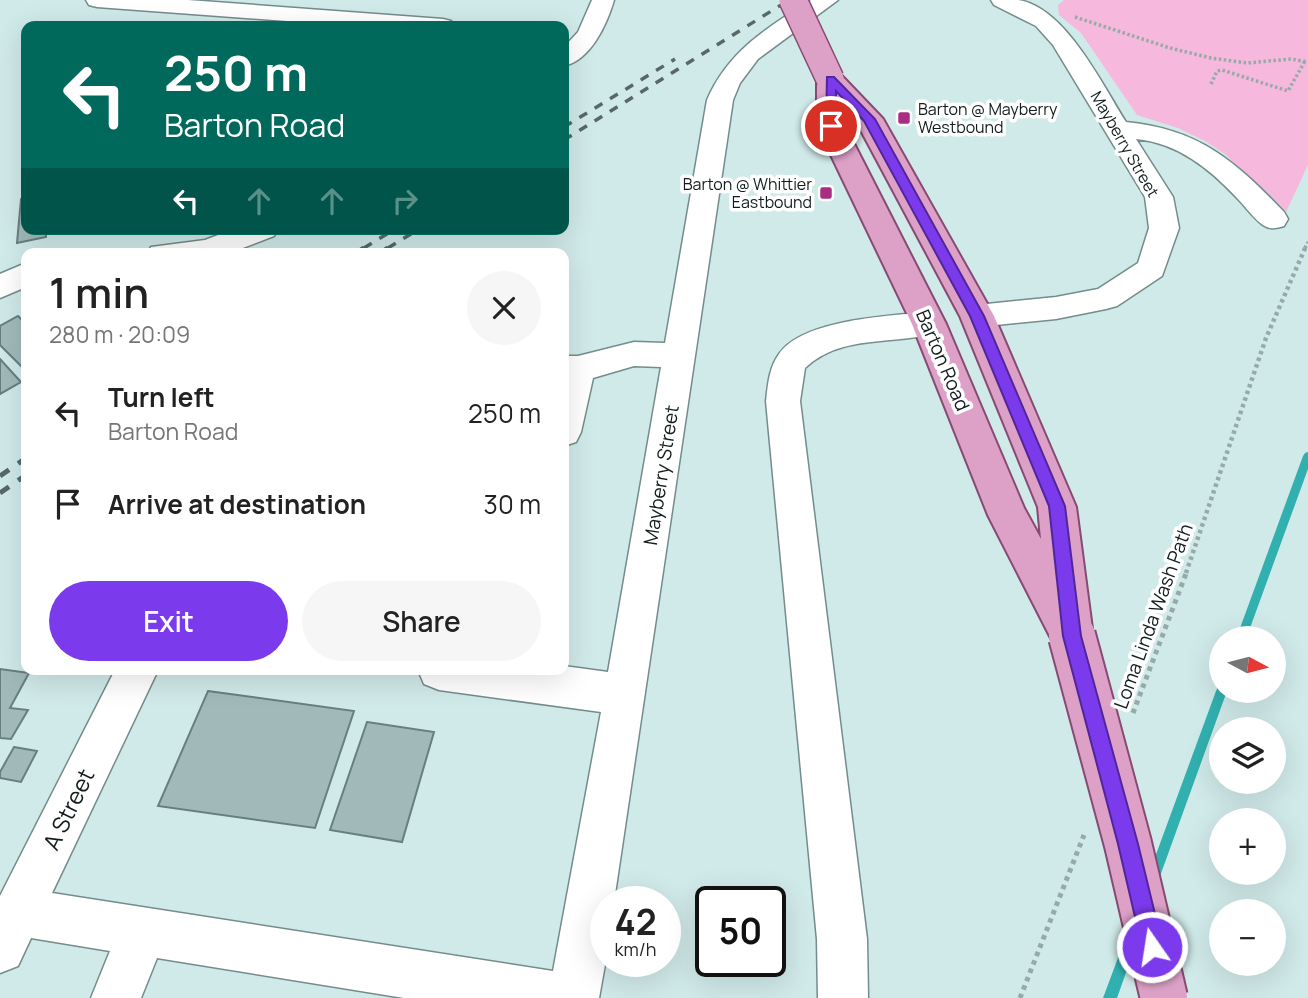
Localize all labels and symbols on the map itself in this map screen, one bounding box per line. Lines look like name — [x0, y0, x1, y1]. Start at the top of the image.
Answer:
street label: Mayberry Street — [1086, 87, 1164, 201]
pin — [801, 96, 861, 156]
place label: Barton @ Mayberry Westbound — [918, 98, 1058, 138]
marker: Barton @ Mayberry Westbound — [896, 110, 912, 126]
place label: Barton @ Whittier Eastbound — [683, 173, 812, 213]
marker: Barton @ Whittier Eastbound — [818, 185, 834, 201]
street label: Barton Road — [910, 305, 976, 415]
street label: Mayberry Street — [637, 403, 685, 547]
street label: Loma Linda Wash Path — [1107, 520, 1199, 712]
north arrow — [1209, 626, 1286, 704]
street label: A Street — [35, 763, 101, 855]
speed limit sign: 50 — [695, 886, 786, 977]
position arrow — [1115, 910, 1189, 984]

